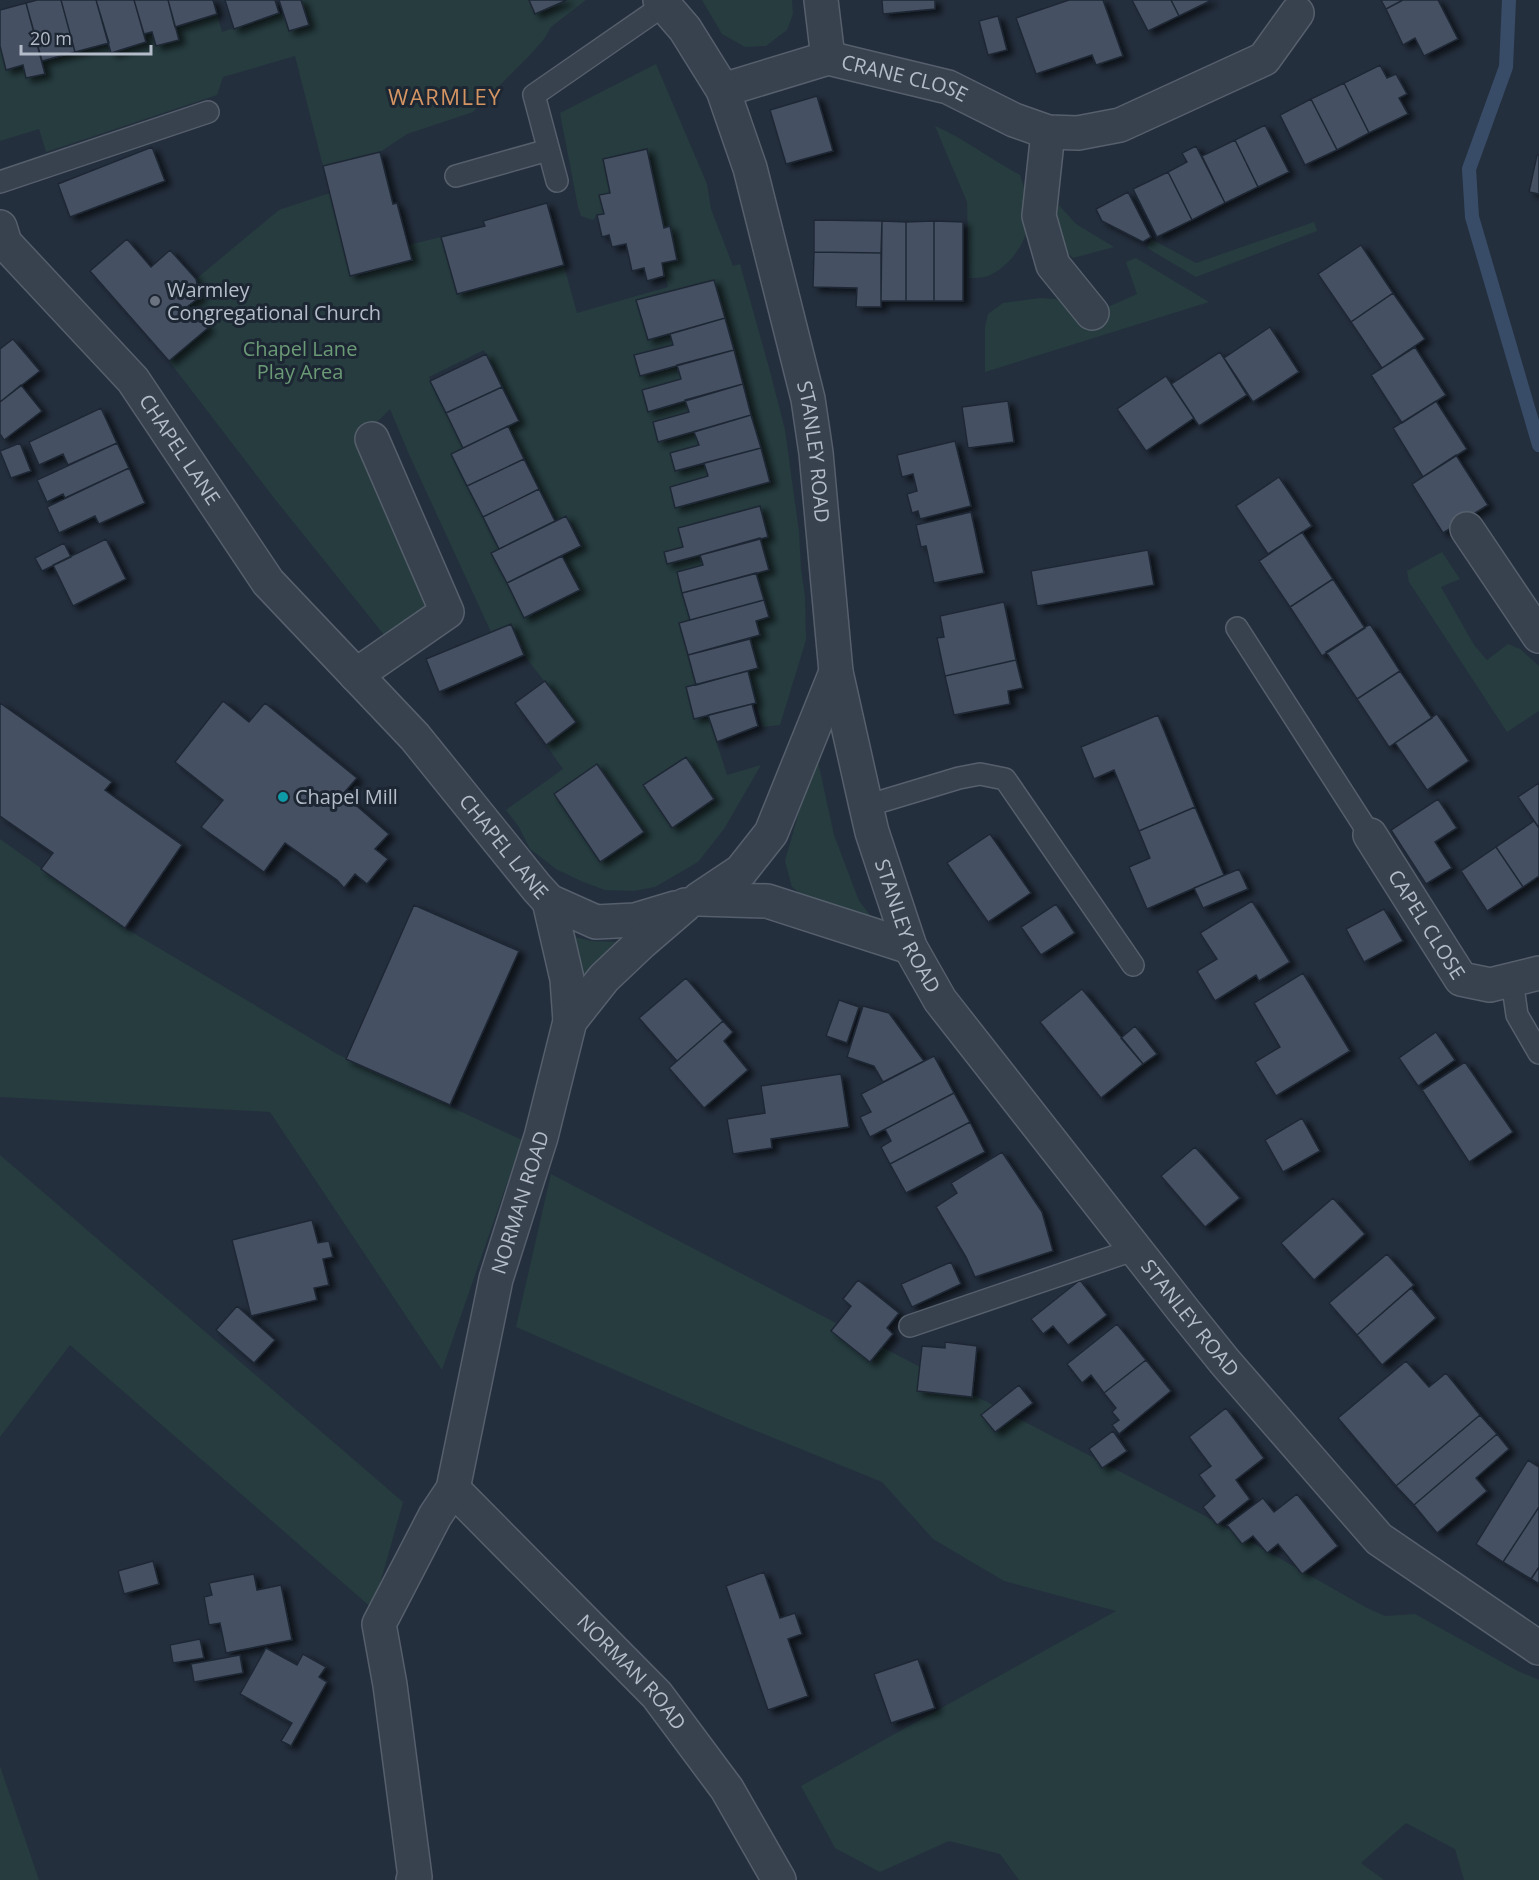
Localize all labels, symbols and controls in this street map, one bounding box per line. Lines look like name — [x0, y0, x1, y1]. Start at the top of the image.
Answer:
scale bar — [21, 18, 152, 56]
text: 20 m — [30, 26, 72, 50]
street label: CRANE CLOSE — [839, 48, 973, 108]
district label: WARMLEY — [388, 81, 502, 111]
place label: Warmley Congregational Church — [167, 276, 381, 326]
marker: Warmley Congregational Church — [148, 294, 162, 308]
park label: Chapel Lane Play Area — [243, 335, 357, 385]
street label: STANLEY ROAD — [791, 378, 836, 524]
street label: CHAPEL LANE — [133, 389, 227, 510]
place label: Chapel Mill — [295, 783, 398, 810]
street label: CHAPEL LANE — [453, 788, 555, 905]
marker: Chapel Mill — [276, 790, 290, 804]
street label: STANLEY ROAD — [869, 855, 947, 998]
street label: CAPEL CLOSE — [1382, 864, 1472, 984]
street label: NORMAN ROAD — [484, 1127, 555, 1277]
street label: STANLEY ROAD — [1135, 1254, 1246, 1382]
street label: NORMAN ROAD — [571, 1608, 692, 1735]

